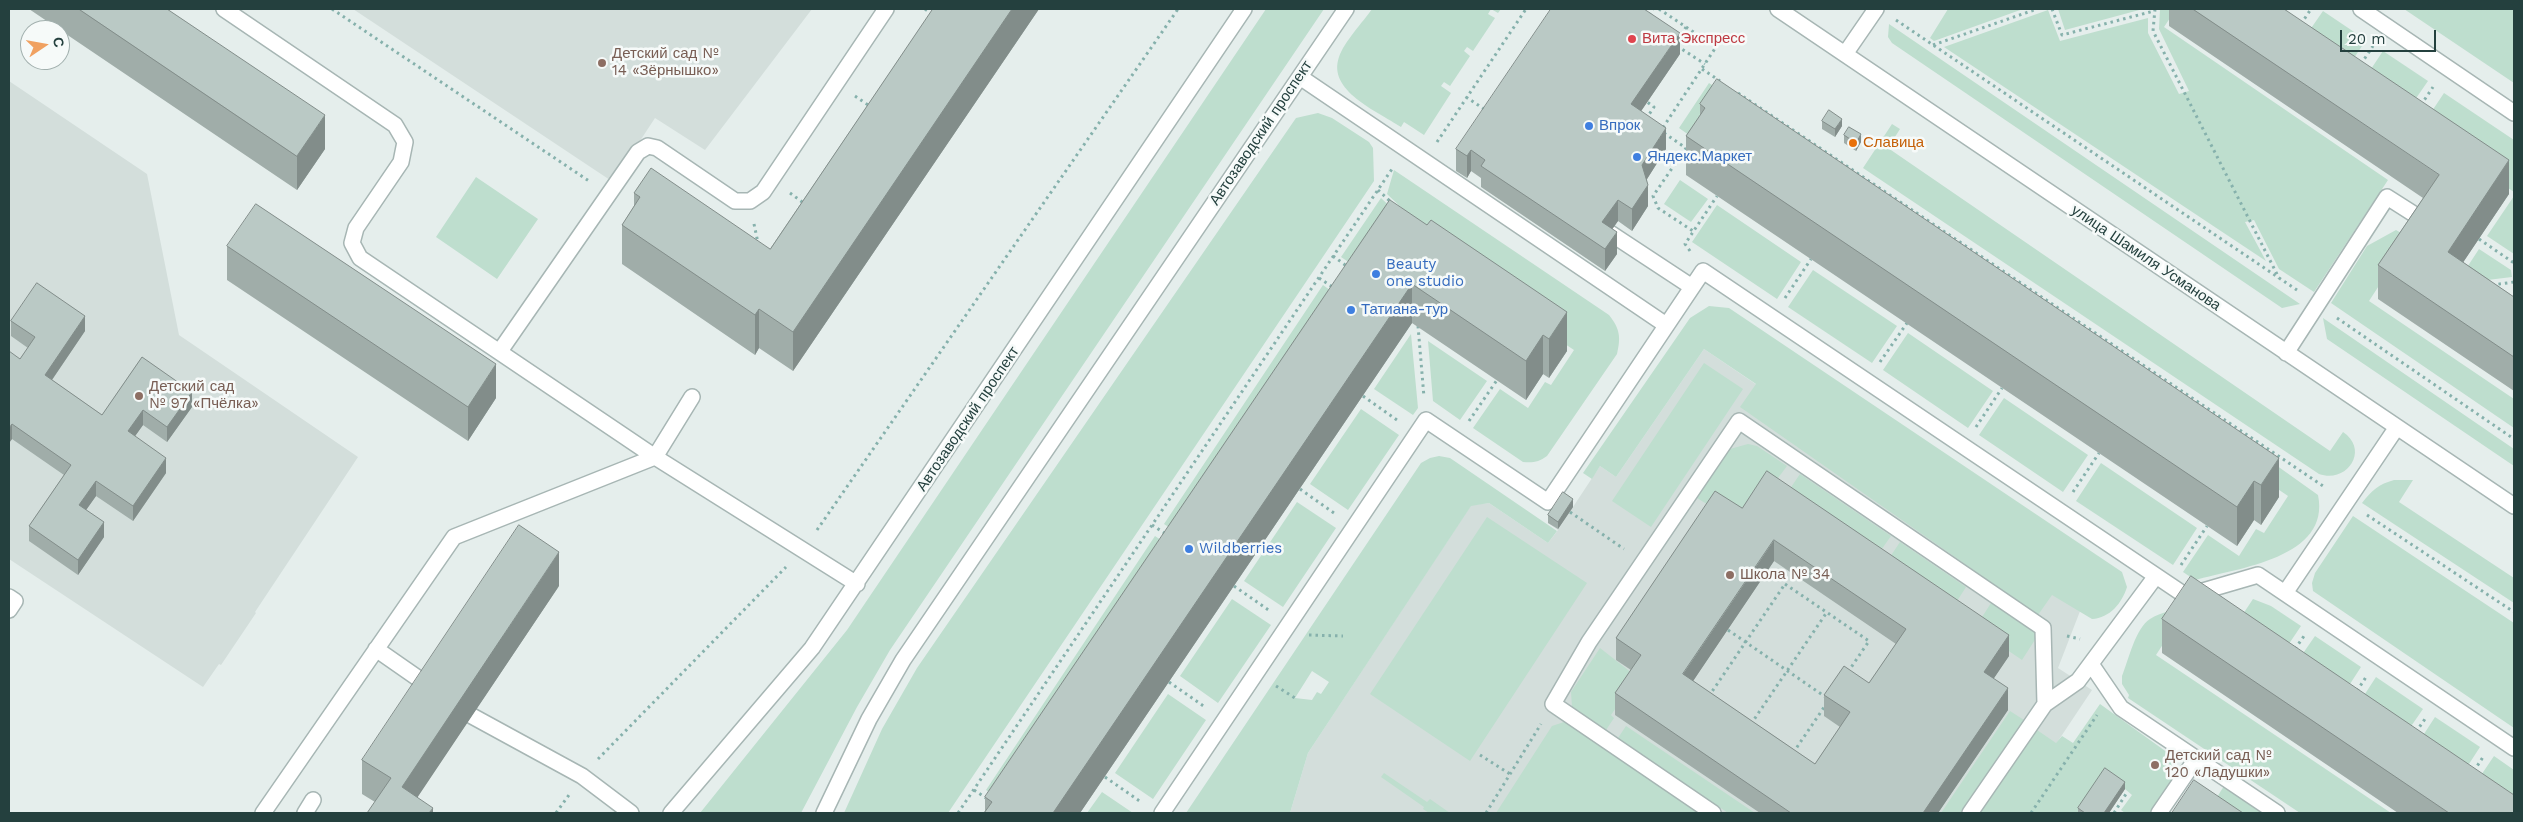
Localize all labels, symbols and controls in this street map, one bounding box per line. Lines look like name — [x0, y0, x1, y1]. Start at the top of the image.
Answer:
north arrow — [20, 20, 70, 70]
scale bar — [2343, 20, 2439, 52]
place label: Вита Экспресс — [1642, 30, 1745, 48]
text: 20 m — [2348, 30, 2386, 48]
marker: Вита Экспресс — [1626, 33, 1638, 45]
text: С — [50, 35, 68, 49]
place label: Детский сад № 14 «Зёрнышко» — [612, 45, 719, 80]
marker: Детский сад № 14 «Зёрнышко» — [596, 57, 608, 69]
street label: Автозаводский проспект — [1206, 57, 1316, 209]
place label: Впрок — [1599, 117, 1640, 135]
marker: Впрок — [1583, 120, 1595, 132]
place label: Славица — [1863, 134, 1924, 152]
marker: Славица — [1847, 137, 1859, 149]
place label: Яндекс.Маркет — [1647, 148, 1752, 166]
marker: Яндекс.Маркет — [1631, 151, 1643, 163]
street label: улица Шамиля Усманова — [2068, 201, 2224, 315]
place label: Beauty one studio — [1386, 256, 1464, 291]
marker: Beauty one studio — [1370, 268, 1382, 280]
place label: Татиана-тур — [1361, 301, 1448, 319]
marker: Татиана-тур — [1345, 304, 1357, 316]
street label: Автозаводский проспект — [913, 343, 1023, 495]
place label: Детский сад № 97 «Пчёлка» — [149, 378, 259, 413]
marker: Детский сад № 97 «Пчёлка» — [133, 390, 145, 402]
place label: Wildberries — [1199, 540, 1282, 558]
marker: Wildberries — [1183, 543, 1195, 555]
place label: Школа № 34 — [1740, 566, 1830, 584]
marker: Школа № 34 — [1724, 569, 1736, 581]
place label: Детский сад № 120 «Ладушки» — [2165, 747, 2272, 782]
marker: Детский сад № 120 «Ладушки» — [2149, 759, 2161, 771]

